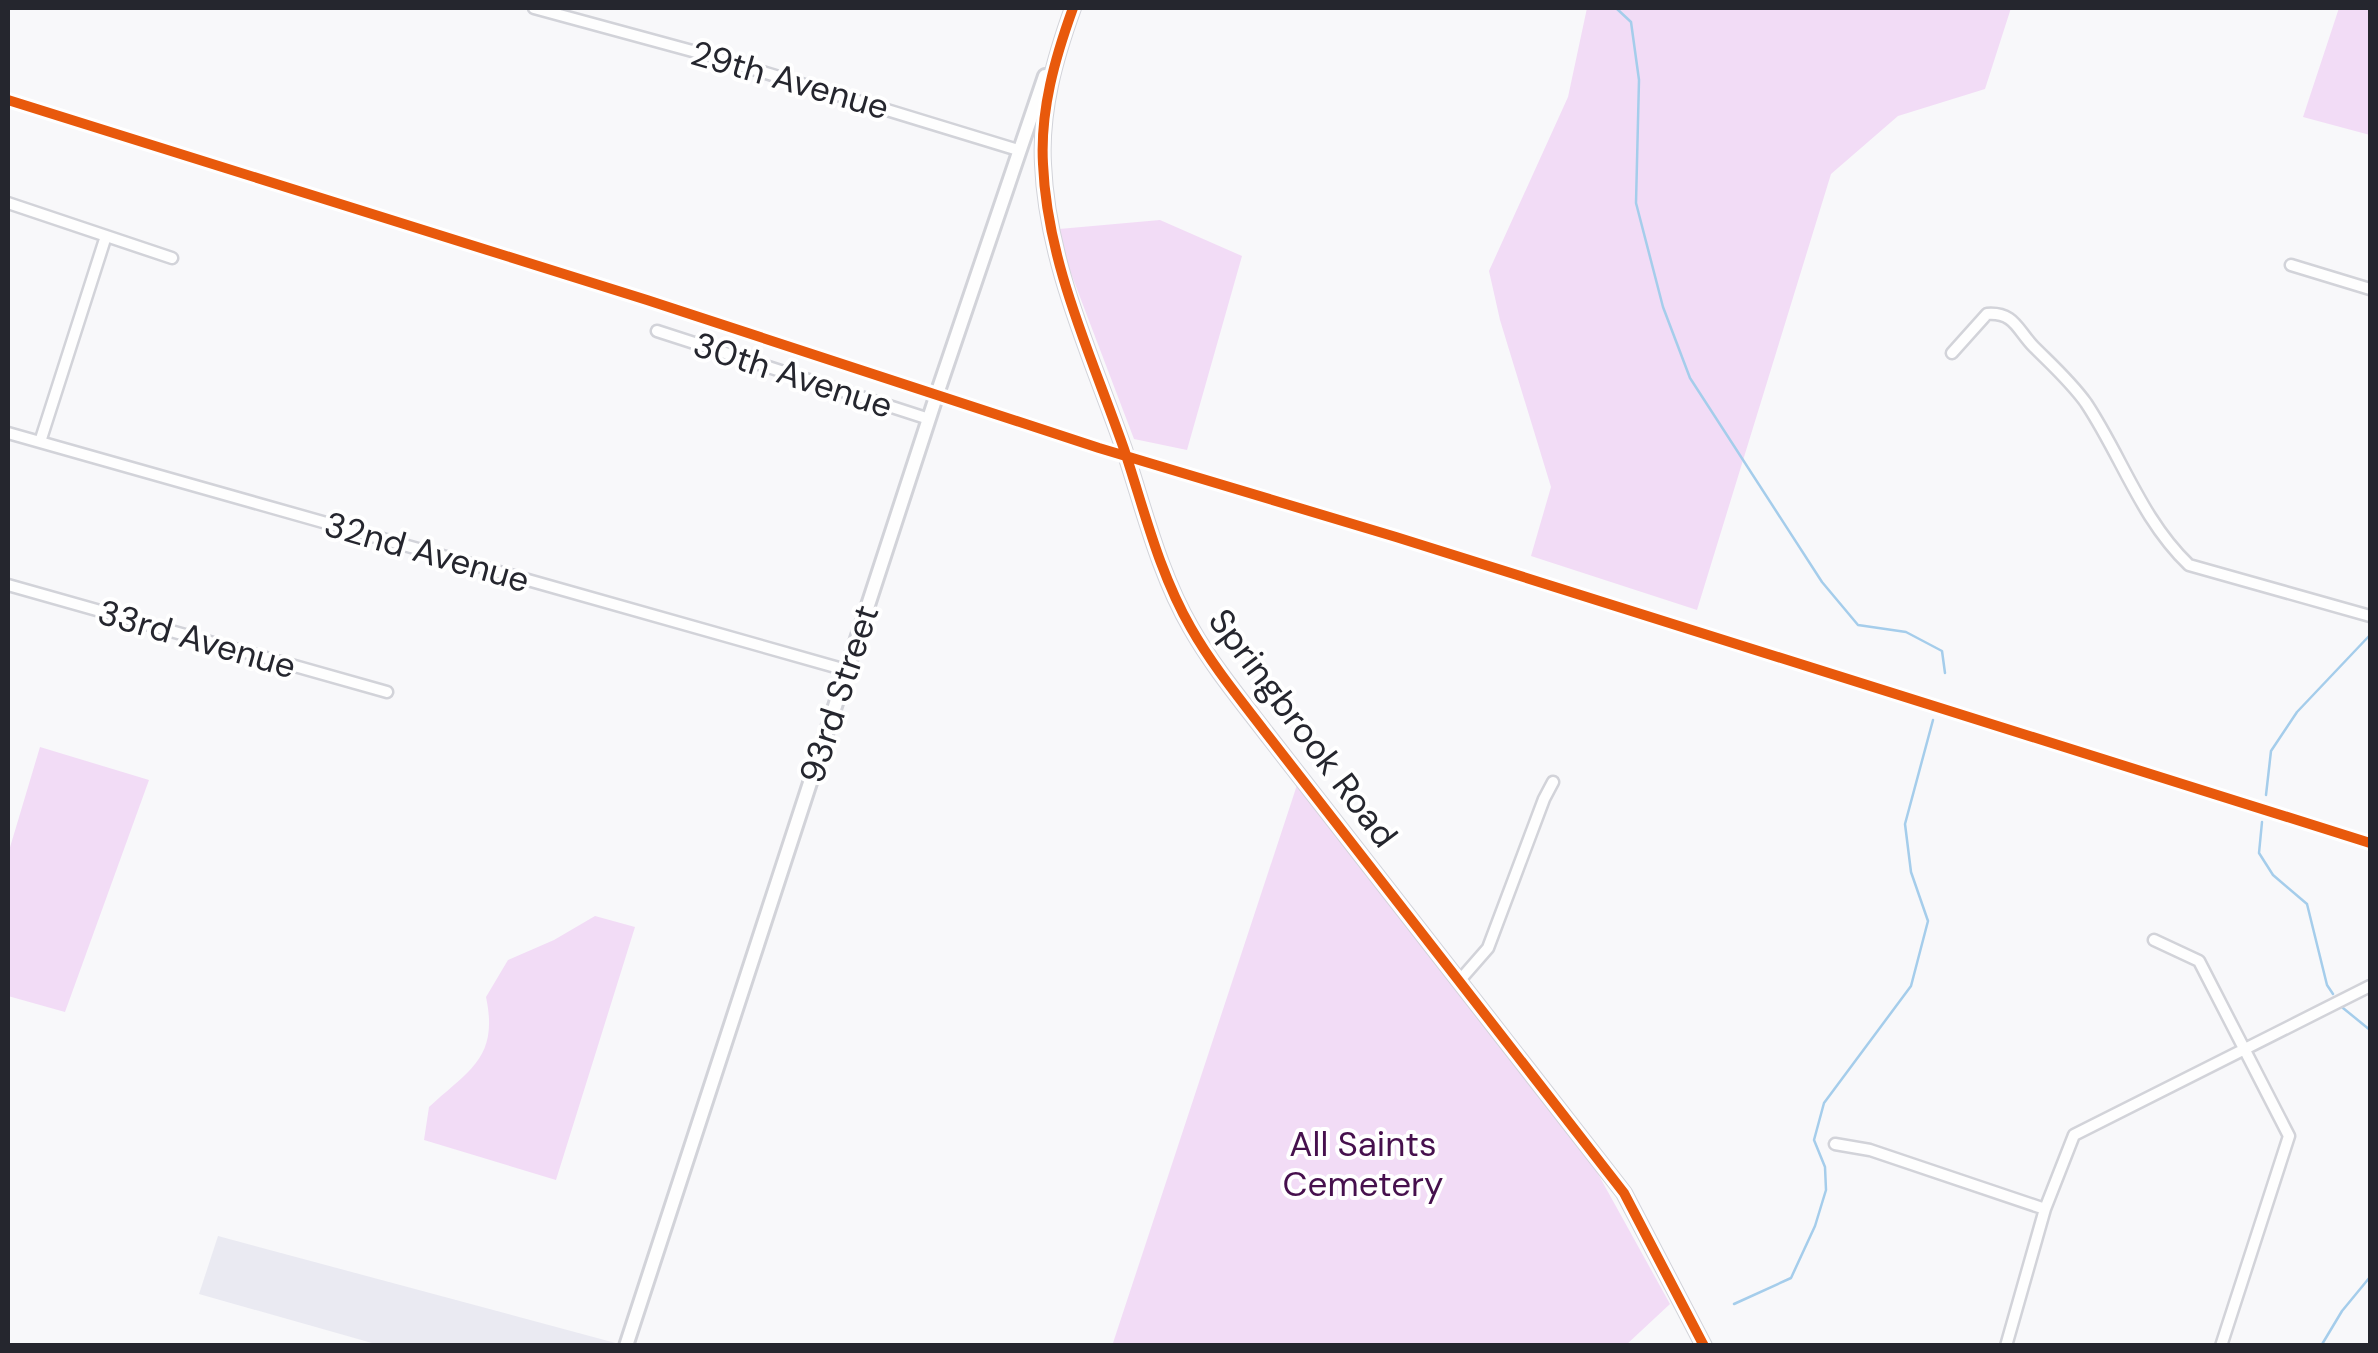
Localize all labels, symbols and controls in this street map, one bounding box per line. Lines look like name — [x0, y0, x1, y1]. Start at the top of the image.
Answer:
street label: 29th Avenue — [686, 30, 894, 130]
street label: 30th Avenue — [688, 321, 898, 429]
street label: 32nd Avenue — [319, 501, 535, 603]
street label: 33rd Avenue — [93, 589, 301, 689]
street label: 93rd Street — [789, 599, 889, 789]
street label: Springbrook Road — [1198, 599, 1408, 857]
park label: All Saints Cemetery — [1283, 1121, 1443, 1207]

